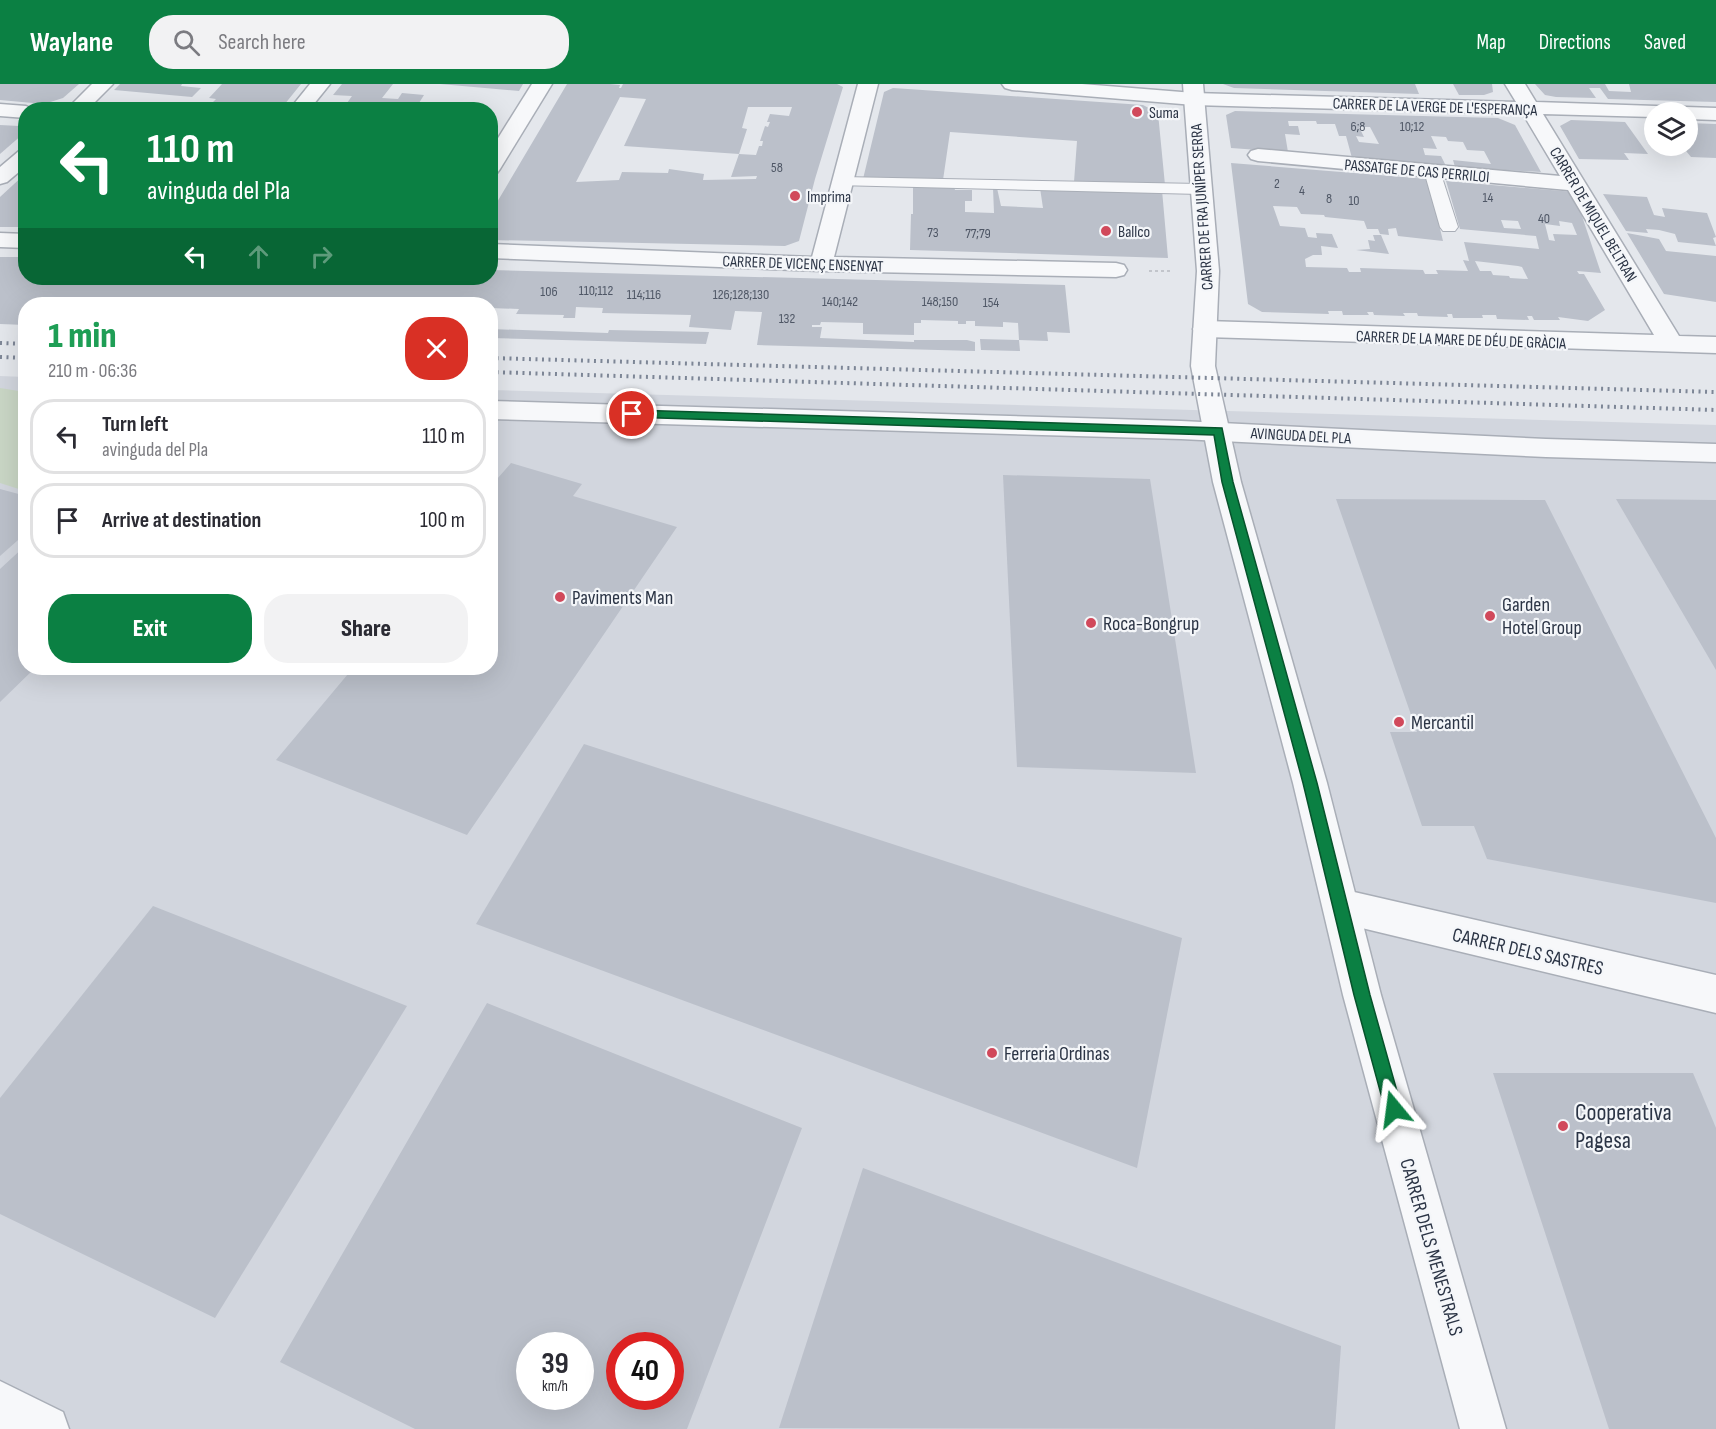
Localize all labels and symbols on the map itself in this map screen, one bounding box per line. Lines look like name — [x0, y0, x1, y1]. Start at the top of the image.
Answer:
street label: CARRER DE LA VERGE DE L'ESPERANÇA — [1332, 94, 1538, 121]
place label: Suma — [1149, 104, 1179, 123]
marker: Suma — [1130, 105, 1144, 119]
house number: 6;8 — [1351, 118, 1366, 135]
house number: 10;12 — [1400, 118, 1424, 135]
street label: CARRER DE FRA JUNÍPER SERRA — [1187, 123, 1218, 291]
street label: CARRER DE MIQUEL BELTRAN — [1545, 144, 1640, 286]
street label: PASSATGE DE CAS PERRILOI — [1344, 156, 1490, 187]
house number: 58 — [771, 159, 783, 176]
house number: 2 — [1274, 175, 1280, 192]
house number: 4 — [1299, 182, 1305, 199]
place label: Imprima — [807, 188, 851, 207]
marker: Imprima — [788, 189, 802, 203]
house number: 14 — [1483, 189, 1494, 206]
house number: 8 — [1326, 190, 1332, 207]
house number: 10 — [1348, 192, 1360, 209]
house number: 40 — [1538, 210, 1550, 227]
place label: Ballco — [1118, 223, 1150, 242]
house number: 73 — [927, 224, 939, 241]
marker: Ballco — [1099, 224, 1113, 238]
house number: 77;79 — [965, 225, 991, 242]
street label: CARRER DE VICENÇ ENSENYAT — [722, 252, 884, 277]
house number: 110;112 — [579, 282, 613, 299]
house number: 106 — [540, 283, 558, 300]
house number: 114;116 — [627, 286, 661, 303]
house number: 126;128;130 — [713, 286, 769, 303]
house number: 140;142 — [822, 293, 858, 310]
house number: 148;150 — [922, 293, 958, 310]
house number: 154 — [983, 294, 999, 311]
house number: 132 — [779, 310, 795, 327]
street label: CARRER DE LA MARE DE DÉU DE GRÀCIA — [1356, 327, 1566, 354]
pin — [606, 388, 657, 439]
street label: AVINGUDA DEL PLA — [1249, 424, 1352, 449]
place label: Paviments Man — [572, 586, 673, 610]
marker: Paviments Man — [553, 590, 567, 604]
place label: Garden Hotel Group — [1502, 593, 1582, 640]
marker: Garden Hotel Group — [1483, 609, 1497, 623]
place label: Roca-Bongrup — [1103, 612, 1199, 636]
marker: Roca-Bongrup — [1084, 616, 1098, 630]
place label: Mercantil — [1411, 711, 1474, 735]
marker: Mercantil — [1392, 715, 1406, 729]
street label: CARRER DELS SASTRES — [1450, 923, 1606, 981]
place label: Ferreria Ordinas — [1004, 1042, 1110, 1066]
marker: Ferreria Ordinas — [985, 1046, 999, 1060]
position arrow — [1362, 1077, 1426, 1141]
place label: Cooperativa Pagesa — [1575, 1098, 1672, 1155]
marker: Cooperativa Pagesa — [1556, 1119, 1570, 1133]
street label: CARRER DELS MENESTRALS — [1394, 1156, 1468, 1339]
speed limit sign: 40 — [606, 1332, 684, 1410]

